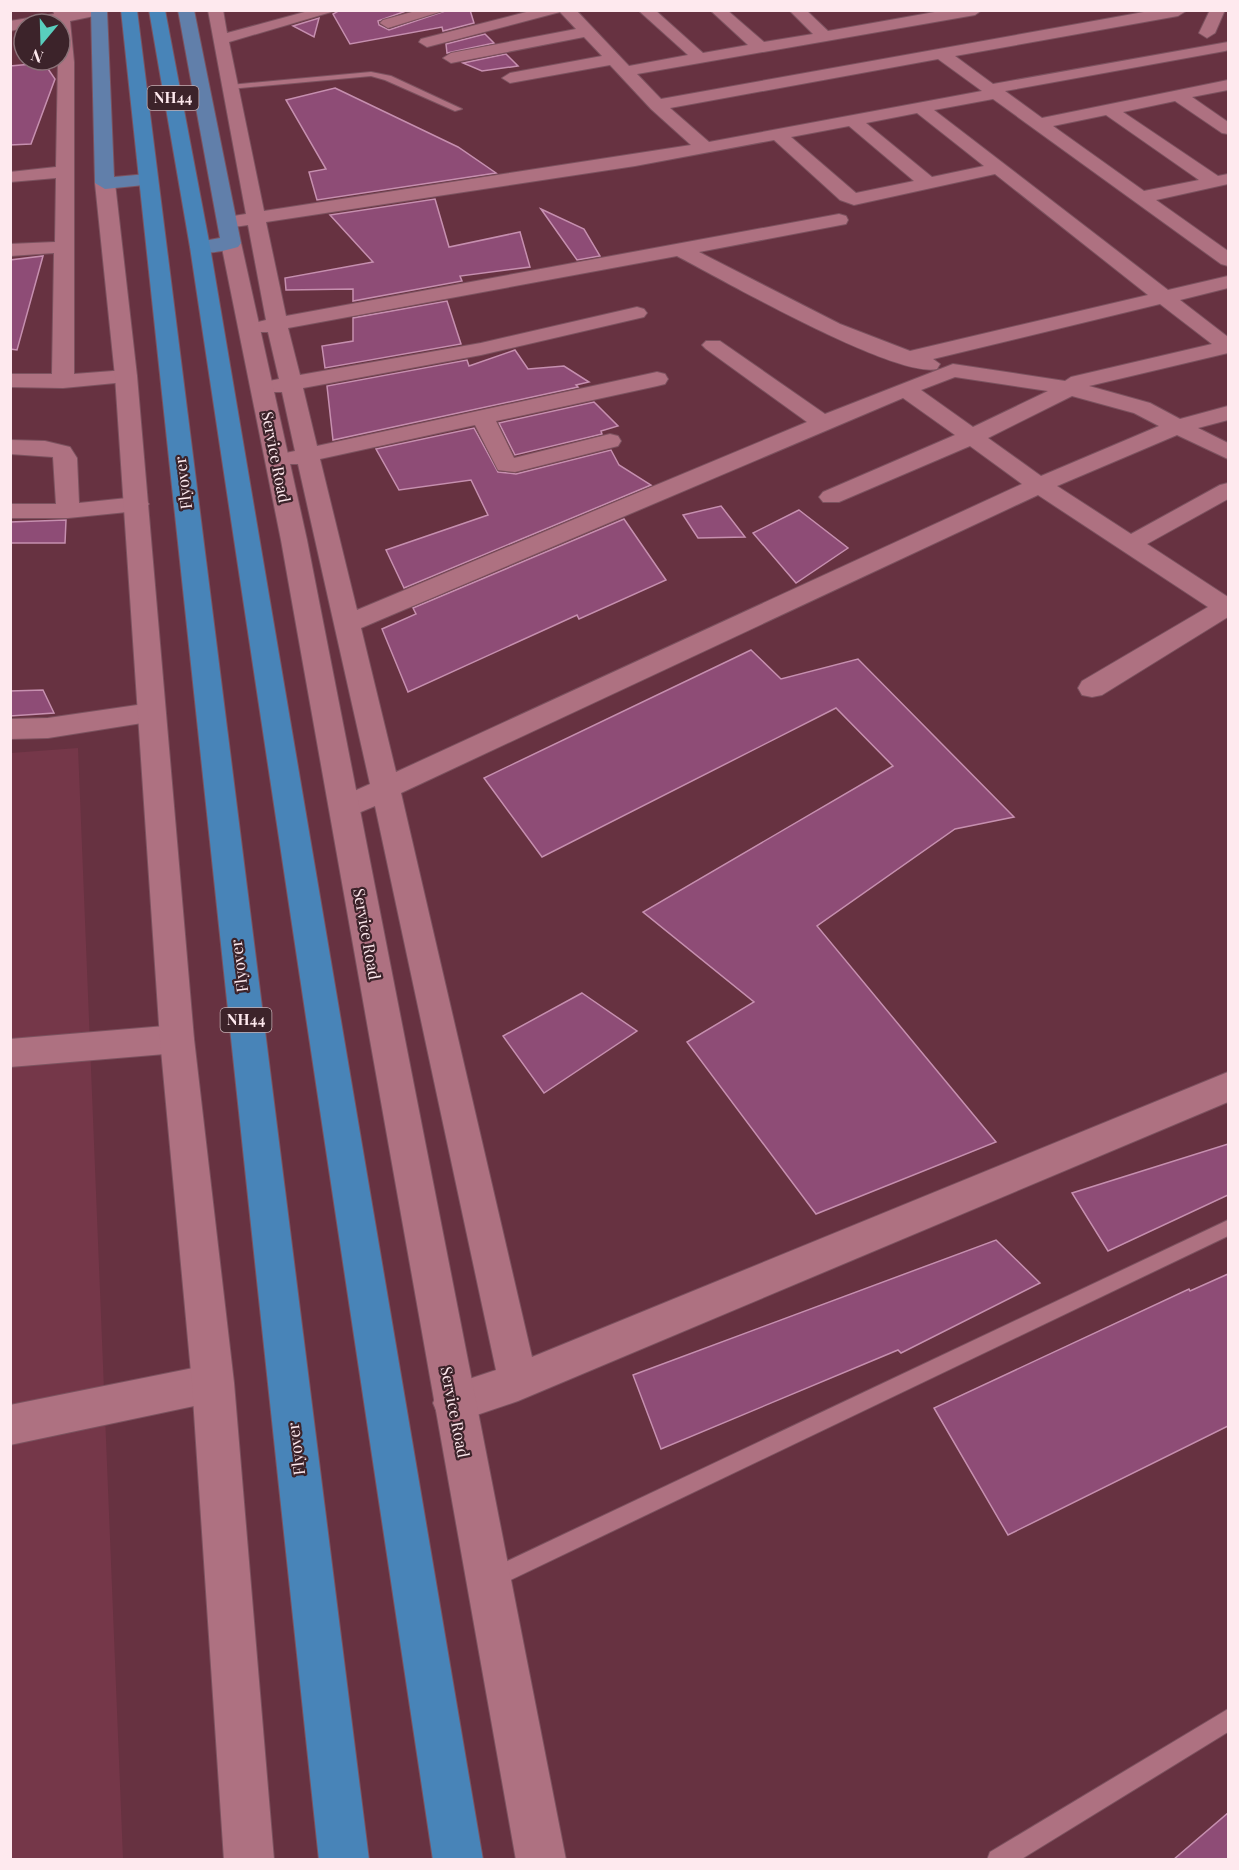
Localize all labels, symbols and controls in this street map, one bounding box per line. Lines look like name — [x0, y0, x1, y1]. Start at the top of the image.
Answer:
north arrow — [12, 12, 72, 72]
text: N — [28, 45, 46, 68]
road number: NH44 — [148, 86, 198, 110]
street label: Service Road — [257, 409, 296, 504]
street label: Flyover — [169, 455, 196, 511]
street label: Service Road — [349, 886, 386, 981]
street label: Flyover — [225, 938, 252, 994]
road number: NH44 — [220, 1008, 272, 1032]
street label: Service Road — [436, 1364, 475, 1459]
street label: Flyover — [282, 1421, 309, 1477]

